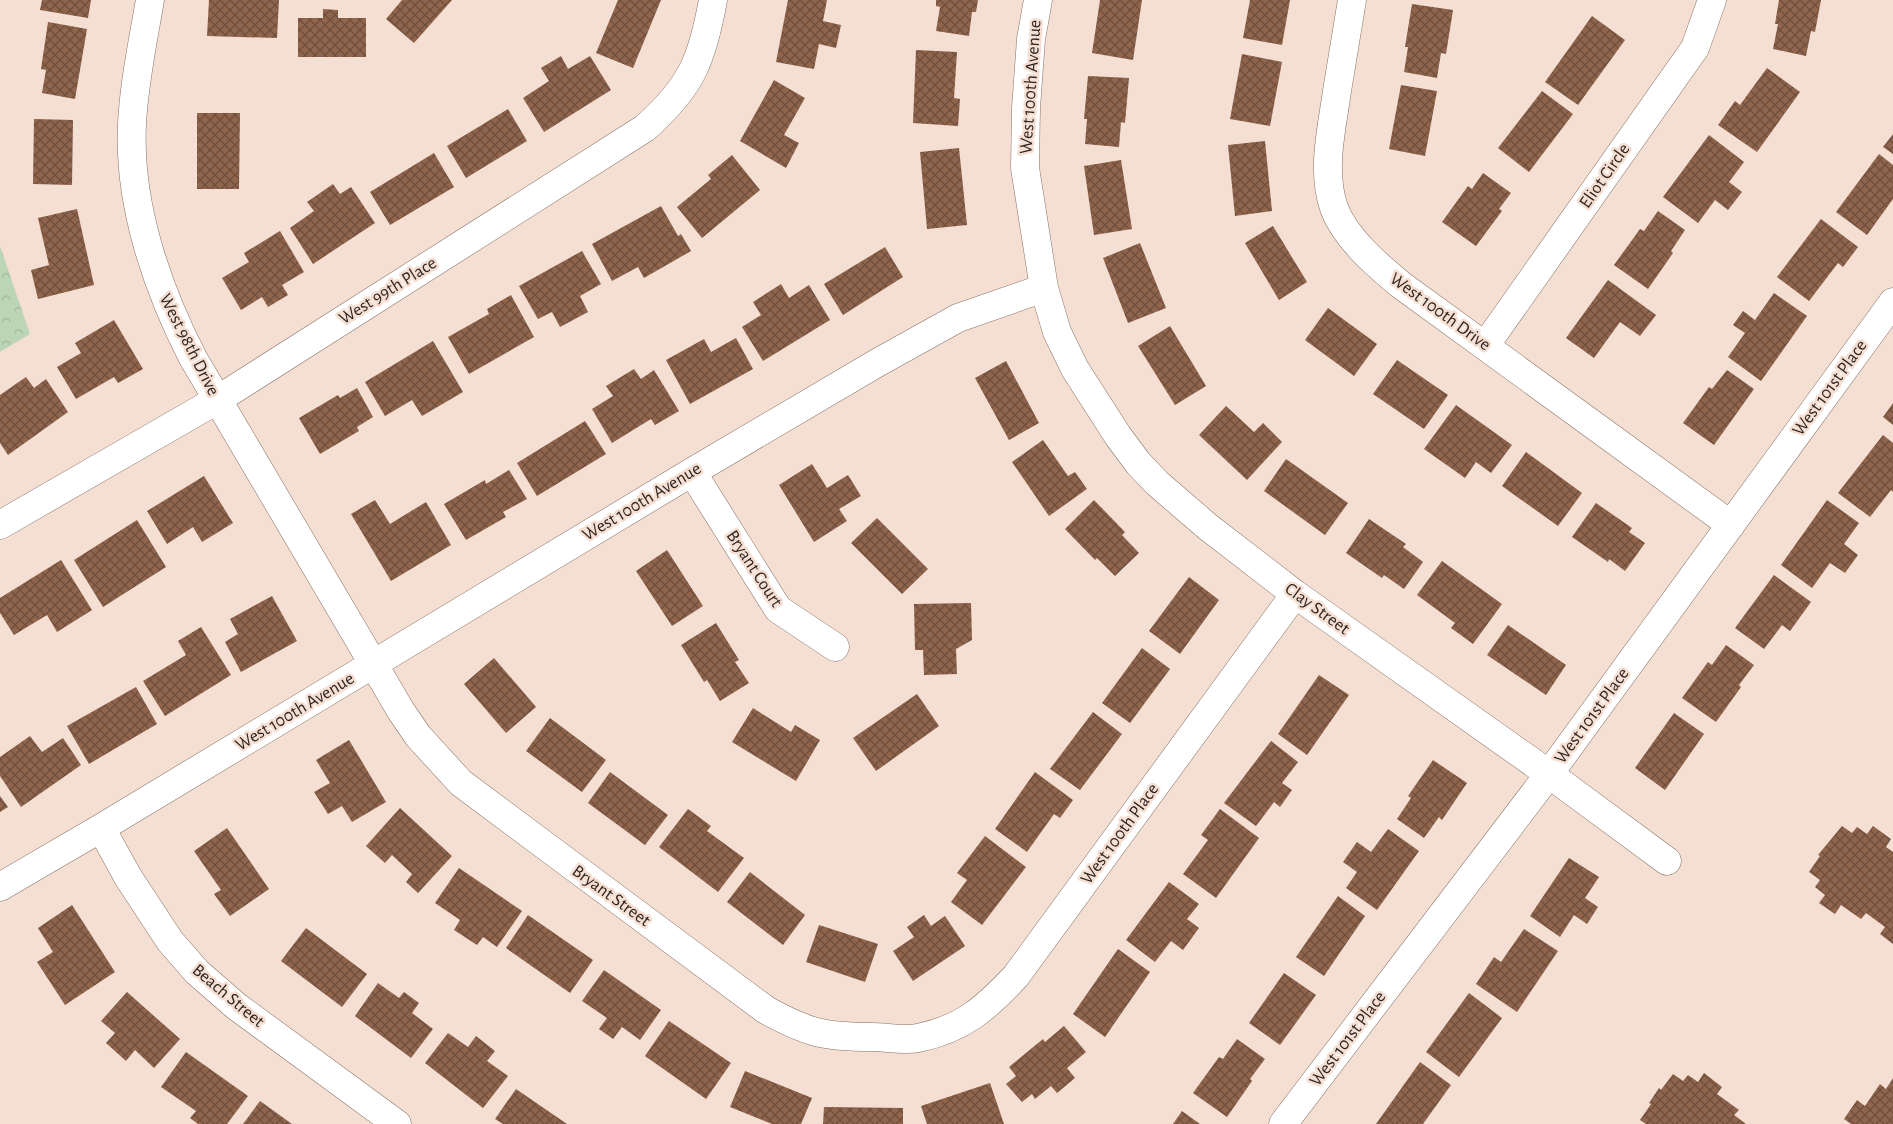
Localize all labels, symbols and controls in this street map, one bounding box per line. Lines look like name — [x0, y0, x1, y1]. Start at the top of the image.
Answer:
street label: West 100th Avenue — [1017, 19, 1045, 155]
street label: Eliot Circle — [1576, 140, 1634, 212]
street label: West 99th Place — [336, 254, 440, 328]
street label: West 100th Drive — [1386, 270, 1494, 354]
street label: West 98th Drive — [156, 291, 222, 399]
street label: West 101st Place — [1789, 337, 1871, 439]
street label: West 100th Avenue — [580, 460, 704, 544]
street label: Bryant Court — [723, 527, 785, 611]
street label: Clay Street — [1281, 580, 1353, 638]
street label: West 101st Place — [1551, 665, 1633, 767]
street label: West 100th Avenue — [233, 670, 357, 754]
street label: West 100th Place — [1078, 780, 1162, 888]
street label: Bryant Street — [569, 862, 653, 930]
street label: Beach Street — [189, 961, 268, 1031]
street label: West 101st Place — [1307, 988, 1389, 1090]

